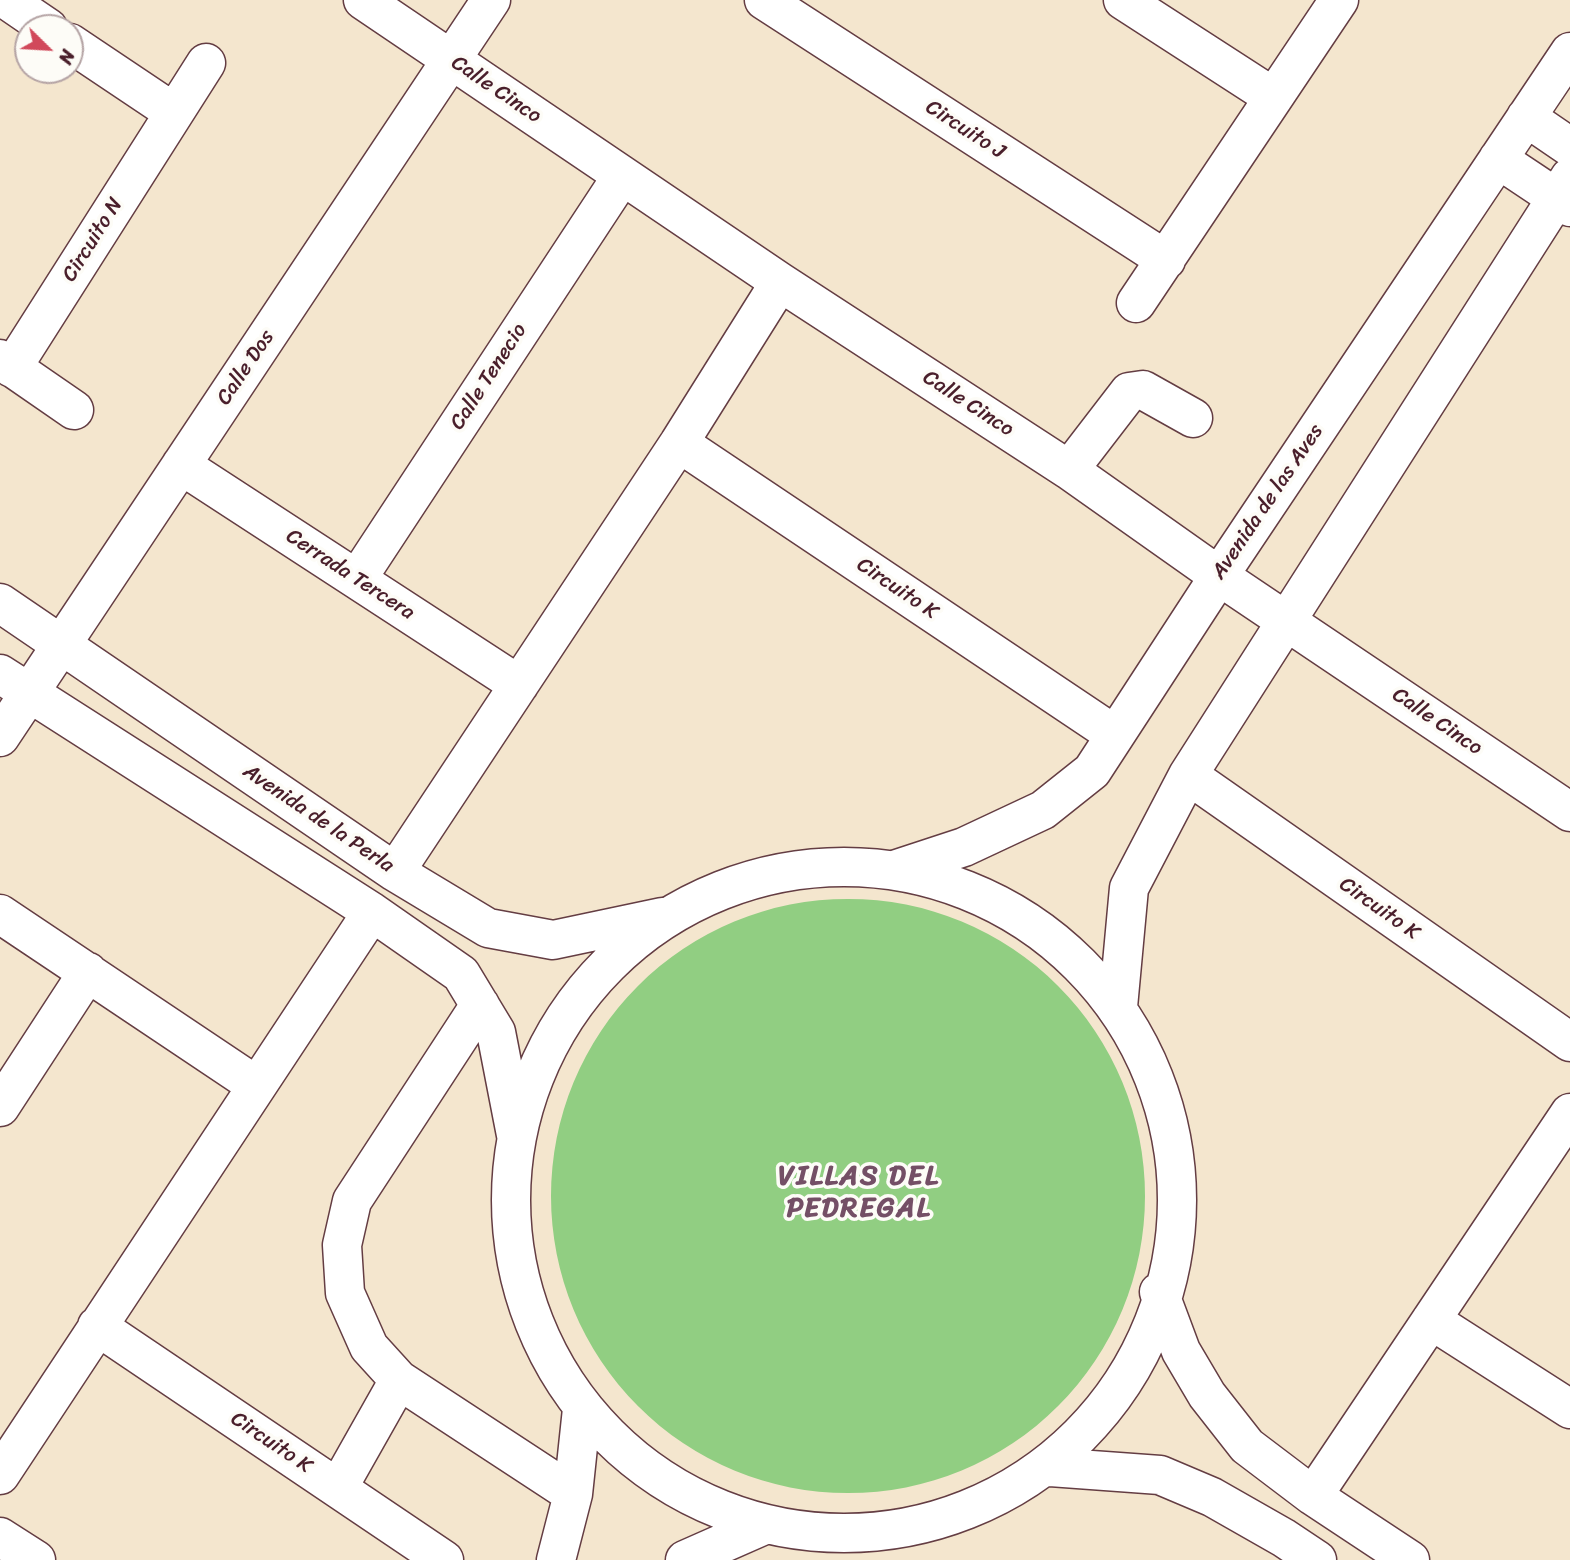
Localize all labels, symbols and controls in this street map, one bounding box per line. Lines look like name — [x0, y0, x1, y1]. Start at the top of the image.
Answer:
north arrow — [14, 14, 84, 84]
text: N — [49, 44, 85, 70]
street label: Calle Cinco — [446, 51, 546, 129]
street label: Circuito J — [921, 95, 1009, 165]
street label: Circuito N — [57, 193, 129, 287]
street label: Calle Tenecio — [445, 319, 533, 435]
street label: Calle Dos — [212, 326, 280, 410]
street label: Calle Cinco — [918, 365, 1018, 443]
street label: Avenida de las Aves — [1207, 420, 1329, 584]
street label: Cerrada Tercera — [281, 524, 419, 626]
street label: Circuito K — [852, 553, 942, 625]
street label: Calle Cinco — [1387, 683, 1487, 761]
street label: Avenida de la Perla — [238, 759, 398, 879]
street label: Circuito K — [1334, 872, 1424, 946]
district label: VILLAS DEL PEDREGAL — [779, 1160, 939, 1226]
street label: Circuito K — [226, 1407, 316, 1479]

